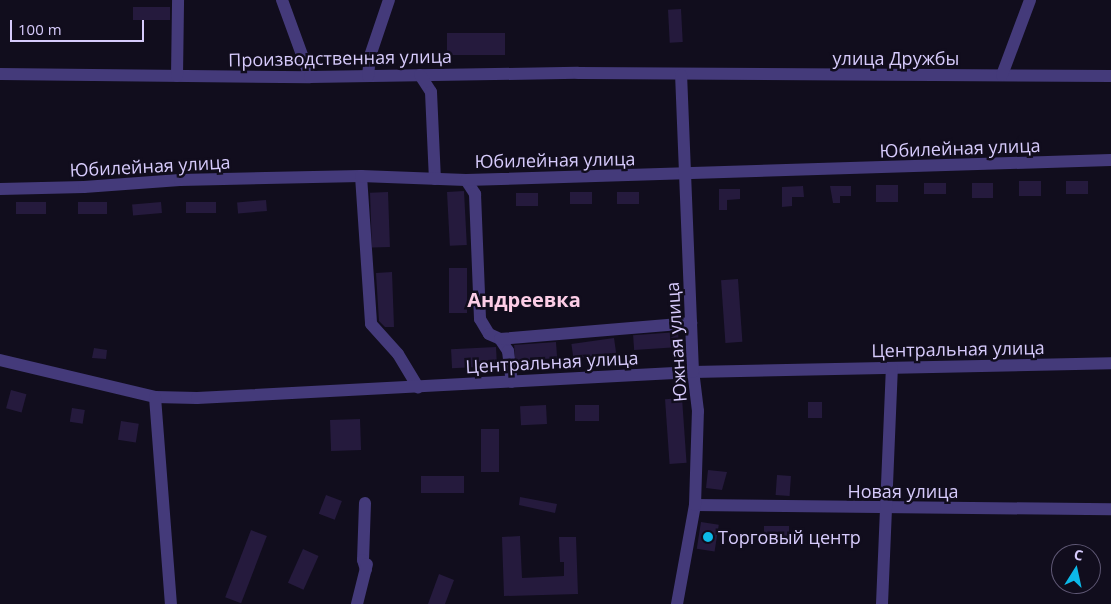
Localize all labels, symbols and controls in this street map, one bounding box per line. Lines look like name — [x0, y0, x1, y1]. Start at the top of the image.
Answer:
scale bar — [12, 10, 146, 42]
text: 100 m — [18, 19, 62, 39]
street label: Производственная улица — [228, 45, 452, 71]
street label: улица Дружбы — [833, 47, 959, 69]
street label: Юбилейная улица — [879, 134, 1041, 162]
street label: Юбилейная улица — [474, 148, 636, 172]
street label: Юбилейная улица — [69, 151, 231, 181]
street label: Южная улица — [661, 281, 691, 403]
district label: Андреевка — [467, 287, 581, 311]
street label: Центральная улица — [871, 337, 1045, 361]
street label: Центральная улица — [465, 347, 639, 377]
street label: Новая улица — [847, 480, 959, 502]
place label: Торговый центр — [718, 526, 861, 548]
marker: Торговый центр — [702, 531, 714, 543]
north arrow — [1051, 544, 1101, 594]
text: С — [1072, 545, 1085, 565]

